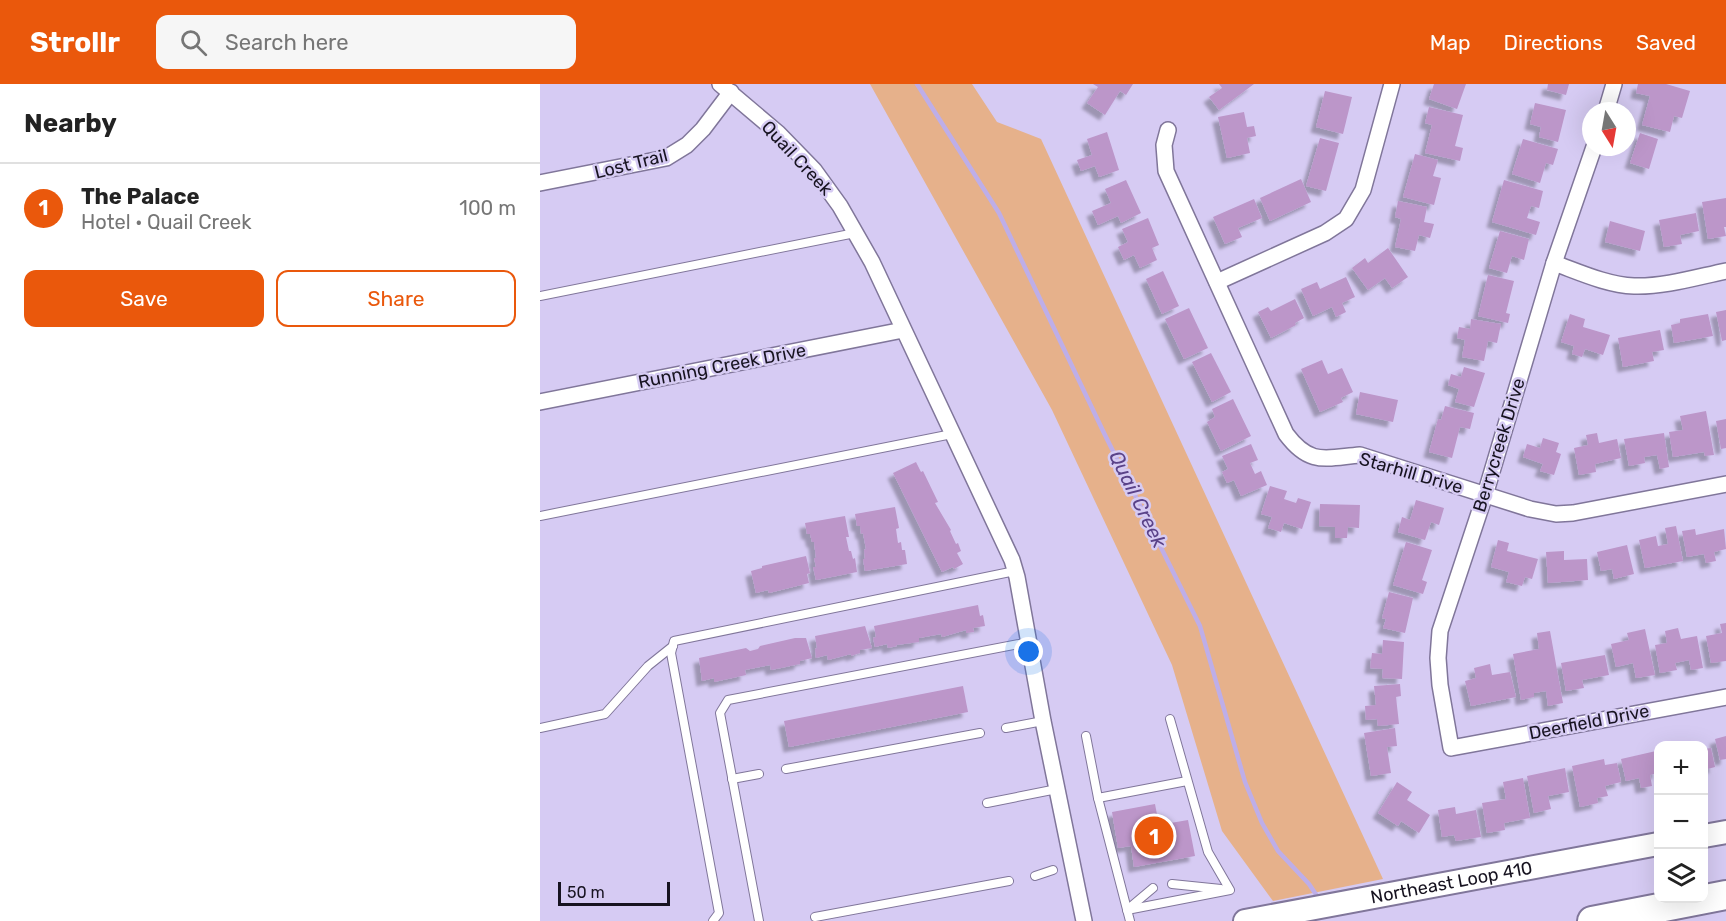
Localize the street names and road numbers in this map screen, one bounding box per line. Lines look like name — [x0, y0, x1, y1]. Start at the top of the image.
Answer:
street label: Quail Creek — [757, 116, 838, 200]
street label: Lost Trail — [592, 144, 670, 184]
street label: Running Creek Drive — [636, 339, 808, 393]
street label: Berrycreek Drive — [1468, 375, 1530, 515]
street label: Starhill Drive — [1357, 448, 1465, 498]
street label: Deerfield Drive — [1527, 700, 1651, 744]
street label: Northeast Loop 410 — [1369, 857, 1534, 908]

